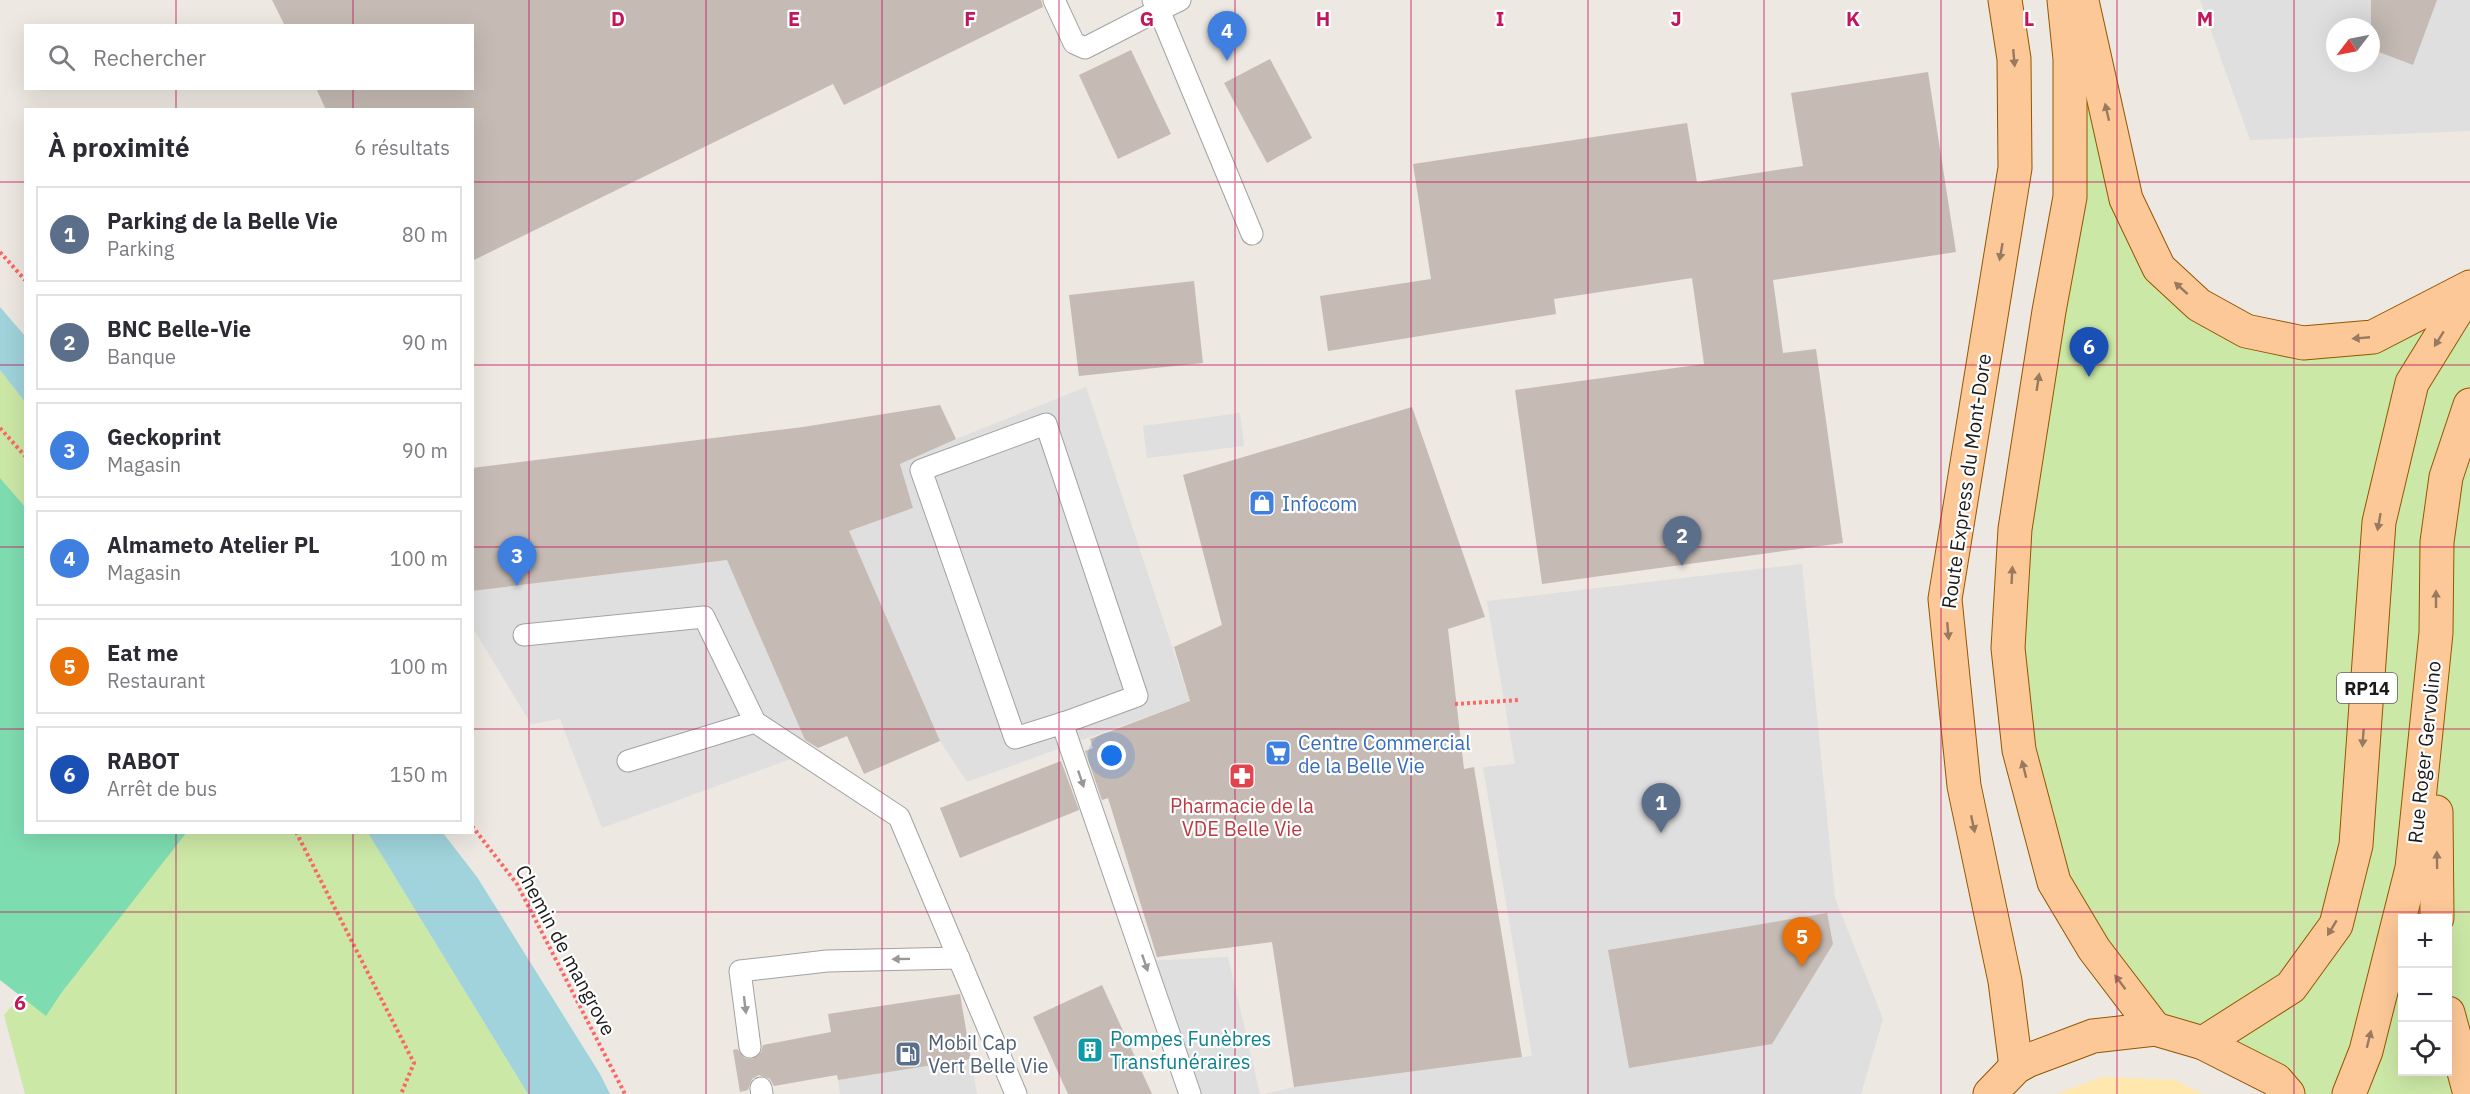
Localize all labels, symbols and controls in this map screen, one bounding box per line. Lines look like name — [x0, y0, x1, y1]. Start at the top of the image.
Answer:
text: D — [611, 5, 625, 32]
text: E — [788, 5, 800, 32]
text: F — [964, 5, 976, 32]
text: G — [1140, 5, 1154, 32]
text: H — [1316, 5, 1330, 32]
text: I — [1496, 5, 1504, 32]
text: J — [1670, 5, 1682, 32]
text: K — [1846, 5, 1860, 32]
text: L — [2024, 5, 2034, 32]
text: M — [2197, 5, 2213, 32]
pin: 4 — [1208, 11, 1246, 61]
north arrow — [2326, 18, 2380, 72]
search box — [24, 24, 474, 90]
icon: search — [45, 41, 78, 74]
text: Rechercher — [93, 43, 206, 72]
one-way arrow — [2009, 48, 2018, 67]
one-way arrow — [2101, 103, 2111, 121]
text: À proximité — [48, 130, 190, 164]
text: 6 résultats — [354, 134, 450, 161]
text: Parking de la Belle Vie — [107, 206, 338, 235]
text: 1 — [64, 221, 76, 248]
text: 80 m — [402, 221, 448, 248]
text: Parking — [107, 235, 174, 262]
one-way arrow — [1996, 242, 2005, 261]
one-way arrow — [2173, 281, 2188, 295]
text: BNC Belle-Vie — [107, 314, 251, 343]
pin: 6 — [2070, 328, 2108, 377]
text: 2 — [64, 329, 76, 356]
text: 90 m — [402, 329, 448, 356]
one-way arrow — [2434, 331, 2445, 347]
one-way arrow — [2351, 333, 2370, 343]
text: Banque — [107, 343, 176, 370]
street label: Route Express du Mont-Dore — [1935, 352, 1997, 610]
one-way arrow — [2033, 373, 2042, 392]
text: Geckoprint — [107, 422, 221, 451]
text: 3 — [64, 437, 76, 464]
text: 90 m — [402, 437, 448, 464]
text: Magasin — [107, 451, 181, 478]
shop icon: Infocom — [1247, 488, 1277, 518]
place label: Infocom — [1282, 490, 1358, 517]
one-way arrow — [2375, 513, 2384, 532]
pin: 2 — [1662, 516, 1702, 566]
text: Almameto Atelier PL — [107, 530, 320, 559]
pin: 3 — [498, 536, 536, 586]
text: 4 — [64, 545, 76, 572]
text: 100 m — [390, 545, 448, 572]
text: Magasin — [107, 559, 181, 586]
one-way arrow — [2007, 566, 2017, 585]
one-way arrow — [2432, 589, 2441, 608]
one-way arrow — [1943, 622, 1953, 641]
text: Eat me — [107, 638, 178, 667]
text: 5 — [64, 653, 76, 680]
text: 100 m — [390, 653, 448, 680]
street label: Rue Roger Gervolino — [2401, 659, 2447, 845]
text: Restaurant — [107, 667, 205, 694]
road number: RP14 — [2337, 673, 2397, 703]
one-way arrow — [2359, 728, 2368, 747]
place label: Centre Commercial de la Belle Vie — [1298, 729, 1471, 779]
supermarket icon: Centre Commercial de la Belle Vie — [1263, 738, 1293, 768]
your location — [1097, 741, 1126, 770]
text: RABOT — [107, 746, 180, 775]
one-way arrow — [2019, 760, 2028, 778]
text: 6 — [64, 761, 76, 788]
text: 150 m — [390, 761, 448, 788]
pharmacy icon: Pharmacie de la VDE Belle Vie — [1227, 761, 1257, 791]
one-way arrow — [1077, 770, 1087, 788]
text: Arrêt de bus — [107, 775, 217, 802]
pin: 1 — [1642, 784, 1680, 833]
place label: Pharmacie de la VDE Belle Vie — [1170, 792, 1314, 842]
one-way arrow — [1968, 815, 1978, 834]
one-way arrow — [2432, 851, 2441, 870]
street label: Chemin de mangrove — [510, 860, 622, 1040]
map controls — [2398, 914, 2452, 1076]
button: + — [2398, 914, 2452, 968]
pin: 5 — [1782, 918, 1822, 967]
one-way arrow — [2327, 920, 2338, 937]
one-way arrow — [1140, 954, 1150, 972]
one-way arrow — [891, 955, 910, 964]
button: − — [2398, 968, 2452, 1022]
one-way arrow — [2114, 975, 2126, 990]
text: 6 — [14, 989, 26, 1016]
one-way arrow — [740, 995, 749, 1014]
button: locate — [2398, 1022, 2452, 1076]
place label: Pompes Funèbres Transfunéraires — [1110, 1025, 1271, 1075]
place label: Mobil Cap Vert Belle Vie — [928, 1029, 1048, 1079]
one-way arrow — [2364, 1030, 2374, 1048]
building icon: Pompes Funèbres Transfunéraires — [1075, 1035, 1105, 1065]
fuel station icon: Mobil Cap Vert Belle Vie — [893, 1039, 923, 1069]

